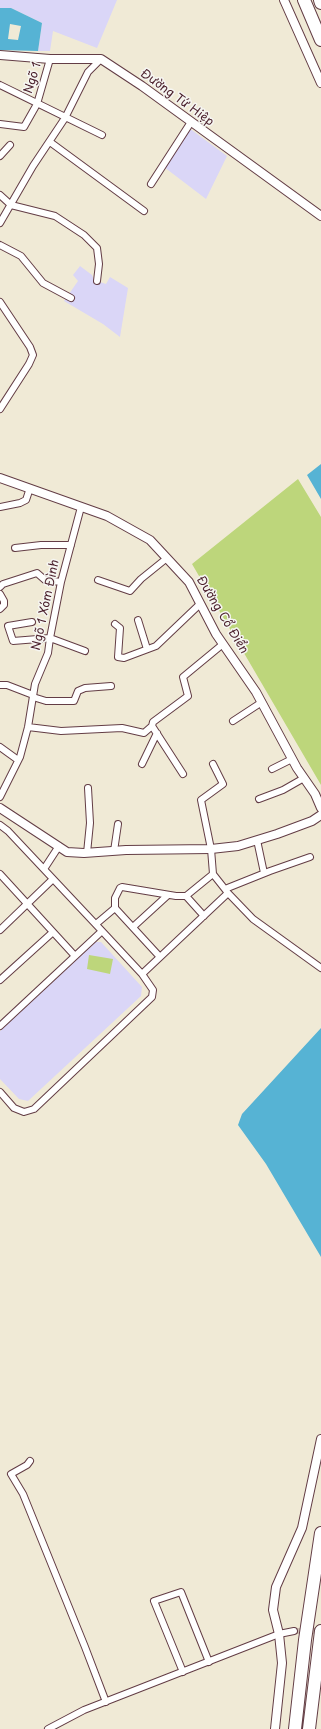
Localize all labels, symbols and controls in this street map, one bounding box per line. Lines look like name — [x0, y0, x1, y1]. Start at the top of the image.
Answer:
street label: Ngõ 1 — [21, 60, 45, 96]
street label: Đường Tứ Hiệp — [138, 67, 216, 129]
street label: Ngõ 1 Xóm Đình — [29, 558, 63, 652]
street label: Đường Cổ Điển — [193, 573, 251, 657]

